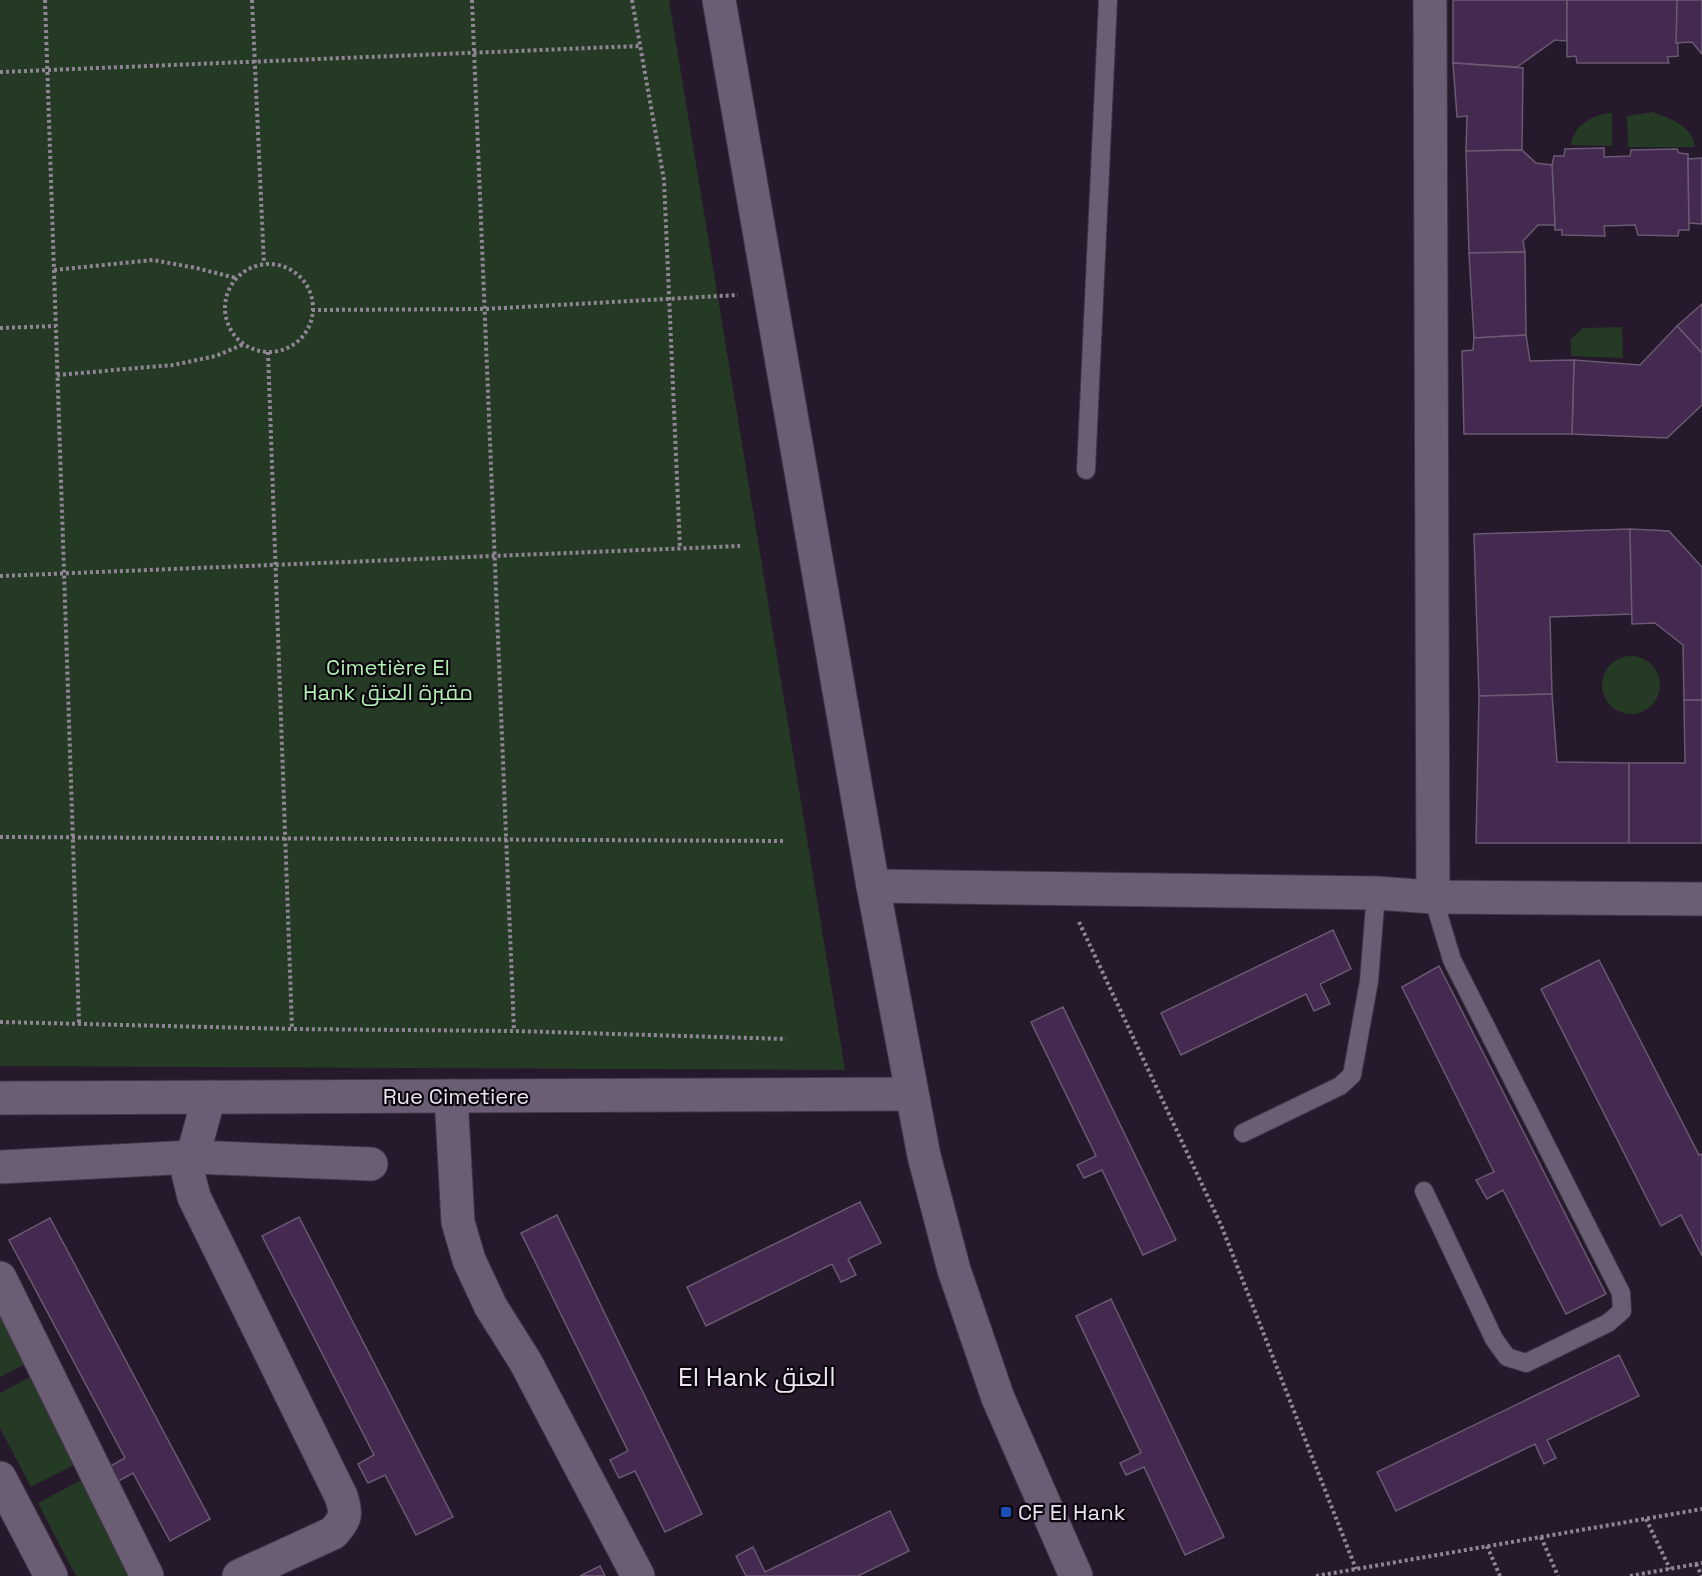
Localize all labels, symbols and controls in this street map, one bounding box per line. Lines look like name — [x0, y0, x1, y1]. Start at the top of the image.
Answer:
park label: Cimetière El Hank مقبرة العنق — [303, 653, 473, 706]
street label: Rue Cimetiere — [383, 1082, 529, 1110]
district label: El Hank العنق — [678, 1360, 836, 1394]
place label: CF El Hank — [1018, 1498, 1126, 1526]
marker: CF El Hank — [999, 1505, 1013, 1519]

